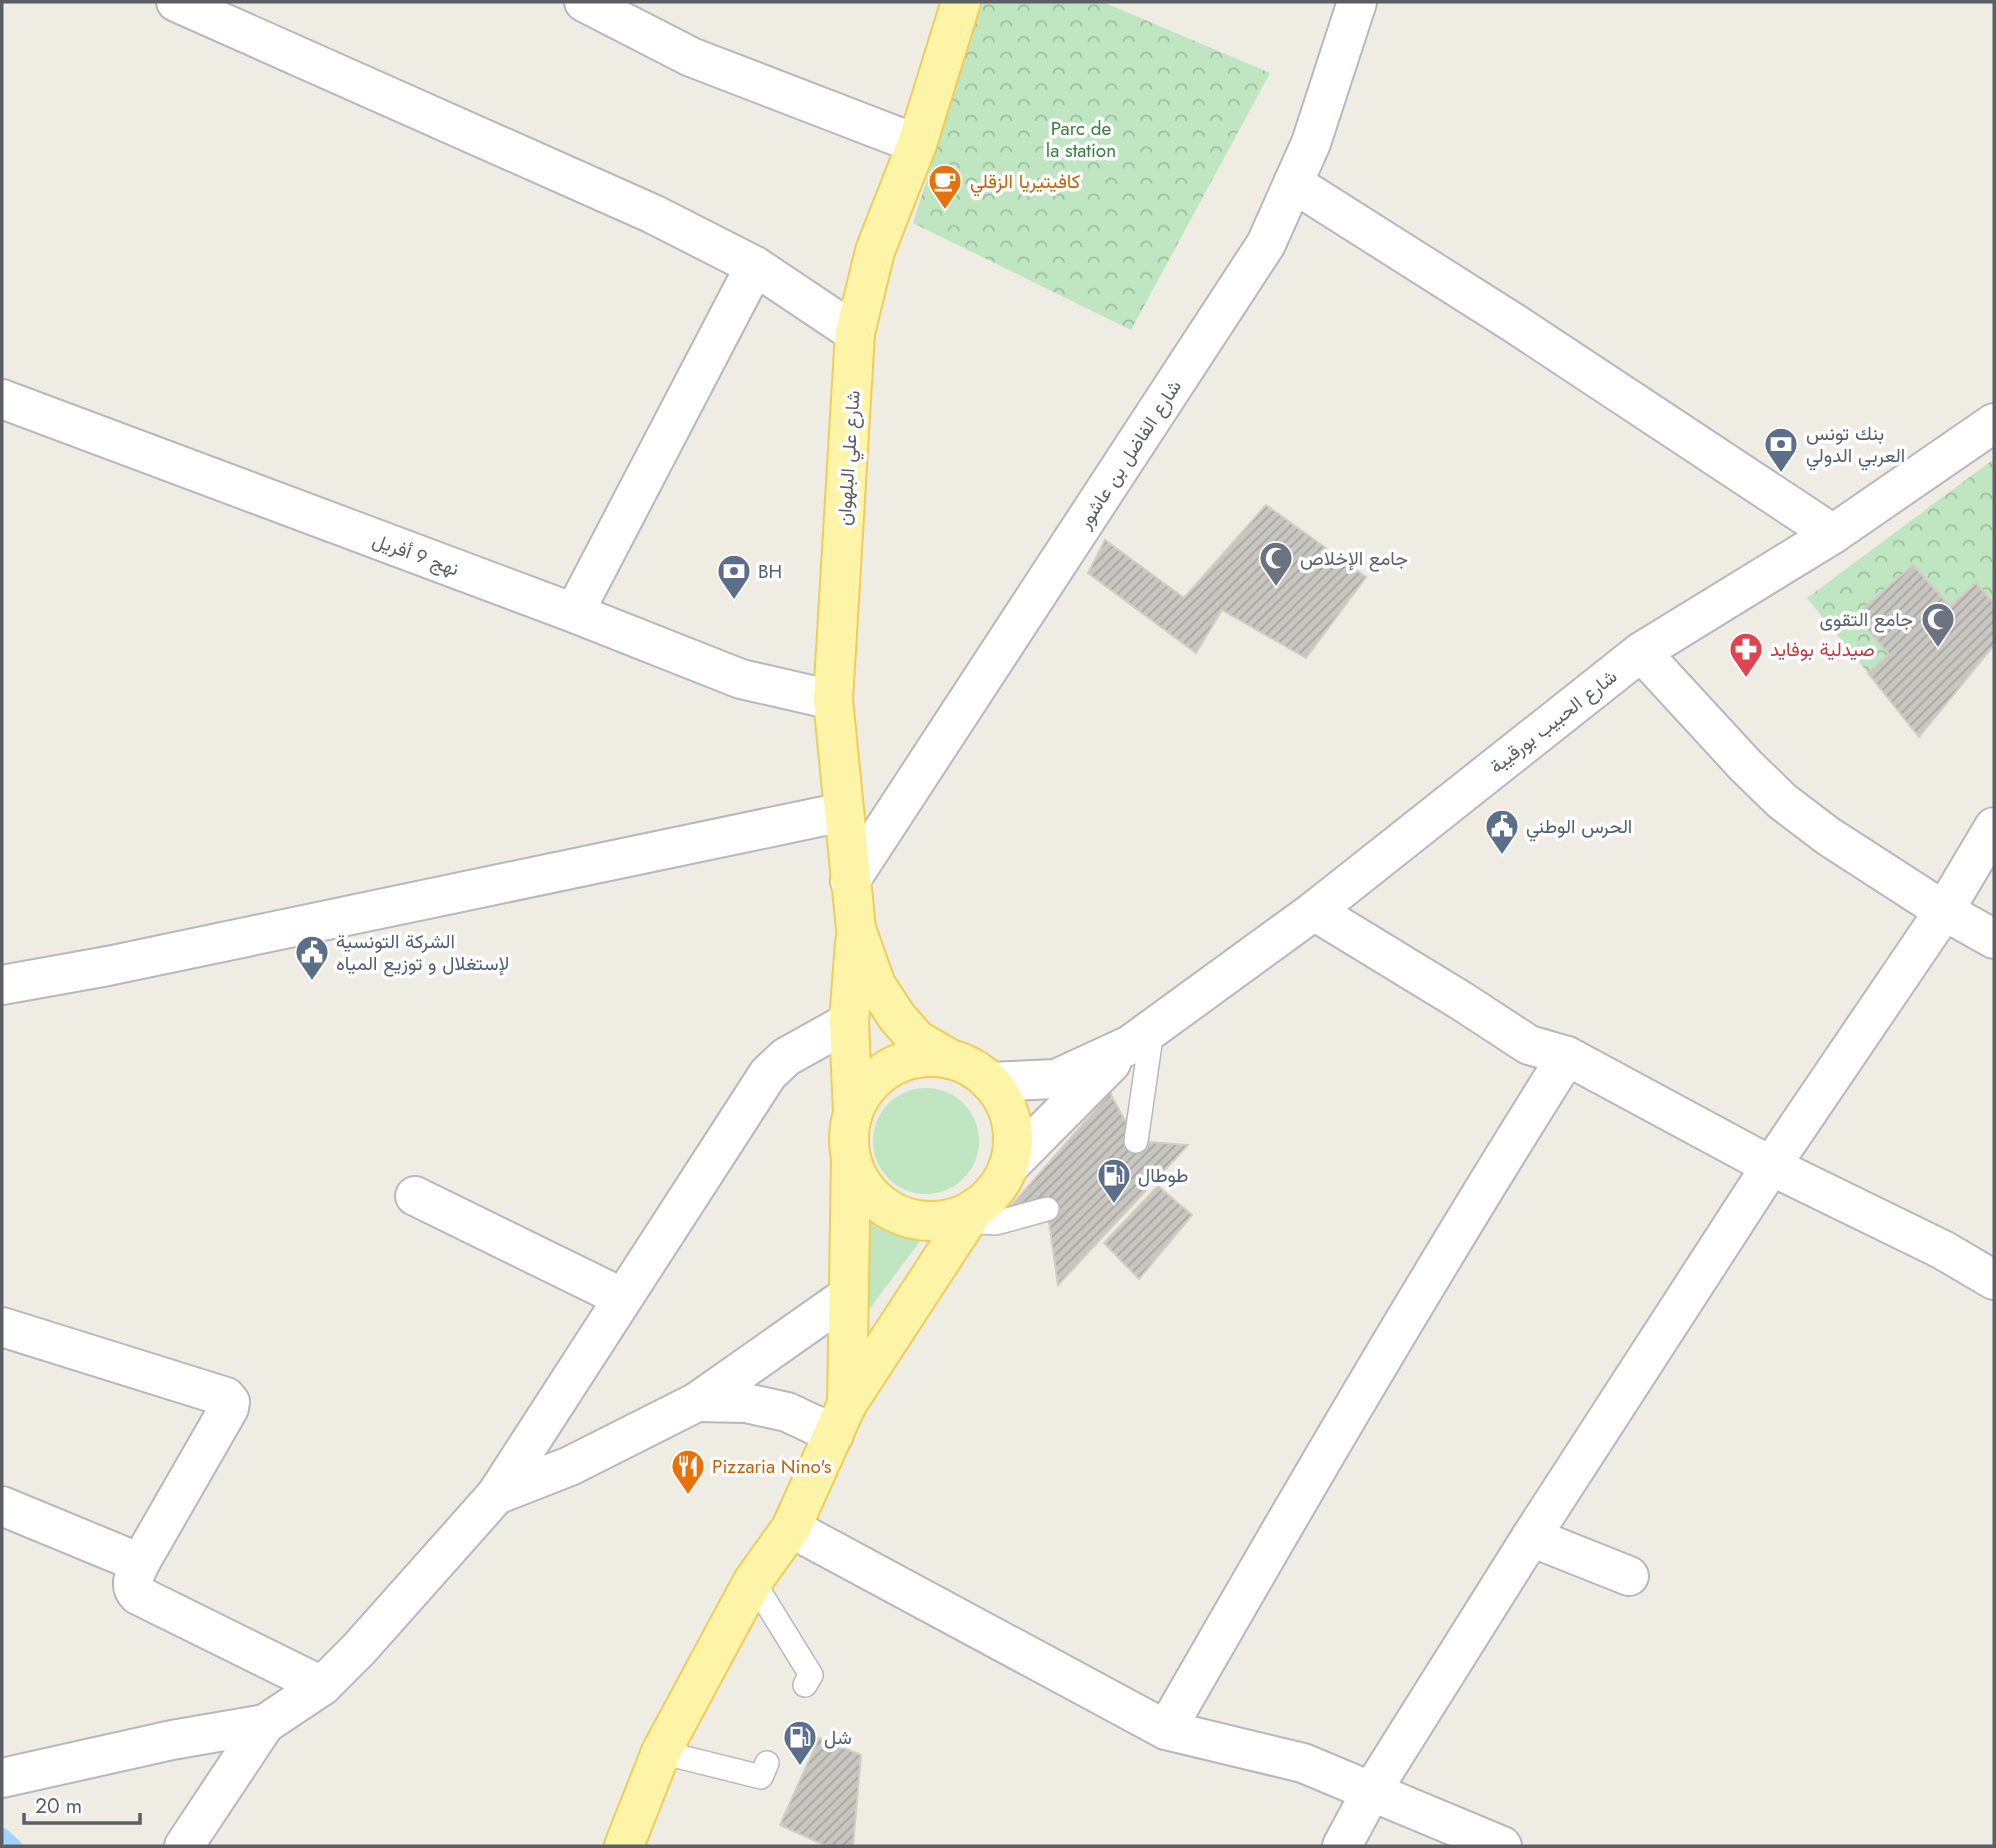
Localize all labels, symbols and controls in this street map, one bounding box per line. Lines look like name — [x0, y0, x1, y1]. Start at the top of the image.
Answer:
park label: Parc de la station — [1046, 115, 1116, 164]
cafe icon: كافيتيريا الزقلي — [926, 162, 964, 211]
place label: كافيتيريا الزقلي — [970, 168, 1080, 197]
street label: شارع الفاضل بن عاشور — [1071, 375, 1188, 535]
street label: شارع علي البلهوان — [830, 389, 869, 527]
place label: بنك تونس العربي الدولي — [1806, 420, 1905, 471]
bank icon: بنك تونس العربي الدولي — [1762, 425, 1800, 474]
street label: نهج 9 أفريل — [369, 526, 463, 583]
mosque icon: جامع الإخلاص — [1257, 539, 1295, 588]
place label: جامع الإخلاص — [1300, 545, 1408, 572]
bank icon: BH — [715, 552, 753, 601]
place label: BH — [758, 558, 782, 585]
mosque icon: جامع التقوى — [1919, 600, 1957, 649]
place label: جامع التقوى — [1820, 606, 1913, 633]
pharmacy icon: صيدلية بوفايد — [1727, 630, 1765, 679]
place label: صيدلية بوفايد — [1770, 636, 1875, 663]
street label: شارع الحبيب بورقيبة — [1484, 663, 1623, 780]
public building icon: الحرس الوطني — [1483, 807, 1521, 856]
place label: الحرس الوطني — [1526, 813, 1632, 842]
place label: الشركة التونسية لإستغلال و توزيع المياه — [336, 928, 509, 977]
public building icon: الشركة التونسية لإستغلال و توزيع المياه — [293, 933, 331, 982]
fuel station icon: طوطال — [1095, 1156, 1133, 1205]
place label: طوطال — [1138, 1162, 1188, 1189]
restaurant icon: Pizzaria Nino's — [669, 1447, 707, 1496]
place label: Pizzaria Nino's — [712, 1453, 832, 1480]
fuel station icon: شل — [781, 1718, 819, 1767]
place label: شل — [824, 1724, 852, 1751]
scale bar — [24, 1782, 140, 1826]
text: 20 m — [35, 1791, 82, 1821]

